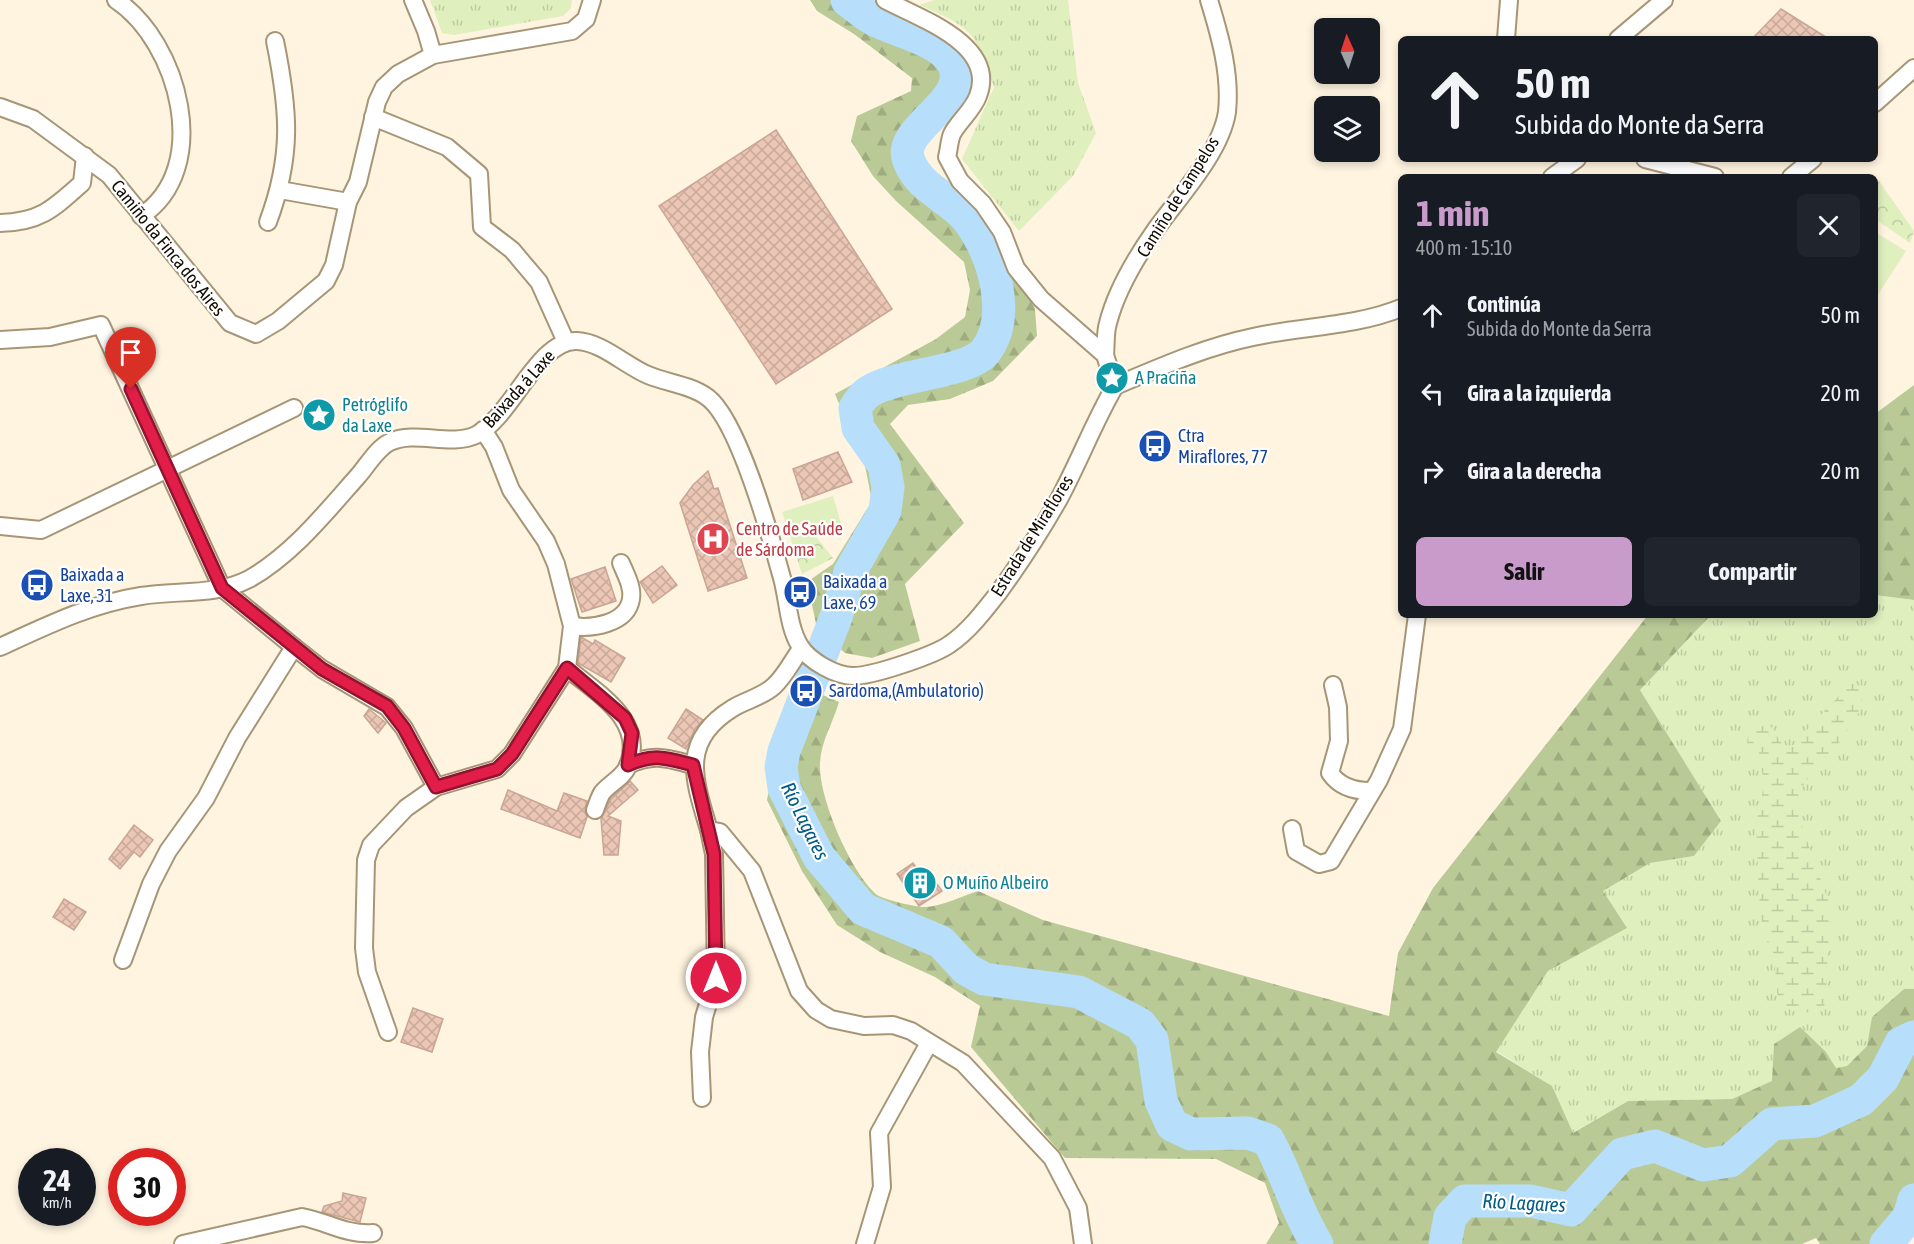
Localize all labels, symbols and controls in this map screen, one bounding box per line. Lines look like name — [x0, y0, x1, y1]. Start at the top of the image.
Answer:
north arrow — [1314, 18, 1380, 84]
map controls — [1314, 18, 1380, 162]
text: 50 m — [1515, 59, 1590, 107]
icon: ahead — [1416, 60, 1494, 138]
button: layers — [1314, 96, 1380, 162]
text: Subida do Monte da Serra — [1515, 109, 1765, 140]
street label: Camiño de Campelos — [1132, 133, 1223, 261]
street label: Camiño da Finca dos Aires — [107, 175, 230, 320]
text: 1 min — [1416, 192, 1490, 234]
button: close — [1797, 194, 1860, 257]
text: 400 m · 15:10 — [1416, 236, 1512, 259]
text: Continúa — [1467, 291, 1541, 317]
icon: ahead — [1416, 299, 1449, 332]
text: 50 m — [1820, 302, 1860, 328]
text: Subida do Monte da Serra — [1467, 317, 1652, 340]
pin — [105, 327, 156, 389]
icon: arrive — [114, 336, 147, 369]
street label: Baixada á Laxe — [478, 345, 559, 432]
place icon: A Praciña — [1094, 360, 1130, 396]
place label: A Praciña — [1135, 367, 1196, 388]
icon: left — [1416, 377, 1449, 410]
text: Gira a la izquierda — [1467, 380, 1611, 406]
text: 20 m — [1820, 380, 1860, 406]
place label: Petróglifo da Laxe — [342, 394, 408, 436]
place icon: Petróglifo da Laxe — [301, 397, 337, 433]
place label: Ctra Miraflores, 77 — [1178, 425, 1268, 467]
bus stop icon: Ctra Miraflores, 77 — [1137, 428, 1173, 464]
icon: right — [1416, 455, 1449, 488]
text: Gira a la derecha — [1467, 458, 1601, 484]
text: 20 m — [1820, 458, 1860, 484]
street label: Estrada de Miraflores — [986, 471, 1077, 600]
place label: Centro de Saúde de Sárdoma — [736, 518, 843, 560]
hospital icon: Centro de Saúde de Sárdoma — [695, 521, 731, 557]
button: Salir — [1416, 537, 1632, 606]
button: Compartir — [1644, 537, 1860, 606]
place label: Baixada a Laxe, 31 — [60, 564, 124, 606]
bus stop icon: Baixada a Laxe, 31 — [19, 567, 55, 603]
place label: Baixada a Laxe, 69 — [823, 571, 887, 613]
bus stop icon: Baixada a Laxe, 69 — [782, 574, 818, 610]
bus stop icon: Sardoma,(Ambulatorio) — [788, 673, 824, 709]
place label: Sardoma,(Ambulatorio) — [829, 680, 984, 701]
water label: Río Lagares — [777, 778, 834, 863]
building icon: O Muíño Albeiro — [902, 865, 938, 901]
place label: O Muíño Albeiro — [943, 872, 1049, 893]
position arrow — [684, 946, 748, 1010]
speed limit sign: 30 — [108, 1148, 186, 1226]
text: 24 — [43, 1163, 71, 1197]
water label: Río Lagares — [1482, 1189, 1566, 1216]
text: km/h — [42, 1194, 72, 1211]

